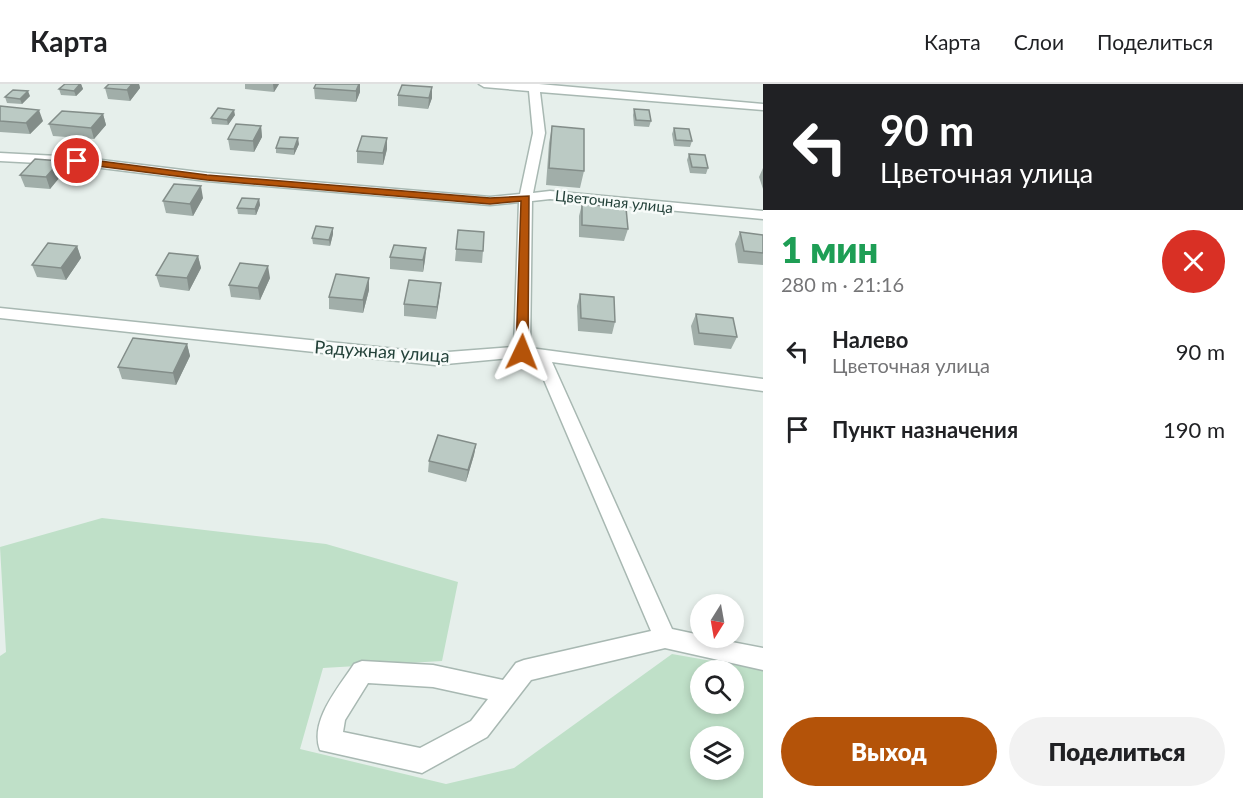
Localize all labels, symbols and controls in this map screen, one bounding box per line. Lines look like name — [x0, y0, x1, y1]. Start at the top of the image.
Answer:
text: Карта — [30, 24, 108, 58]
text: Карта — [924, 29, 981, 54]
text: Слои — [1014, 29, 1064, 54]
text: Поделиться — [1097, 29, 1213, 54]
text: 90 m — [880, 105, 974, 155]
icon: left — [781, 108, 859, 186]
pin — [51, 135, 102, 186]
icon: arrive — [60, 144, 93, 177]
text: Цветочная улица — [880, 156, 1093, 189]
street label: Цветочная улица — [554, 186, 674, 216]
text: 1 мин — [781, 227, 878, 271]
button: close — [1162, 230, 1225, 293]
text: 280 m · 21:16 — [781, 272, 904, 296]
position arrow — [490, 320, 554, 384]
text: Налево — [832, 326, 908, 353]
street label: Радужная улица — [314, 335, 450, 367]
icon: left — [781, 335, 814, 368]
text: 90 m — [1176, 338, 1225, 365]
text: Цветочная улица — [832, 353, 990, 377]
icon: arrive — [781, 413, 814, 446]
text: Пункт назначения — [832, 416, 1018, 443]
text: 190 m — [1163, 416, 1225, 443]
north arrow — [690, 594, 744, 648]
map controls — [690, 594, 744, 780]
button: search — [690, 660, 744, 714]
button: Выход — [781, 717, 997, 786]
button: Поделиться — [1009, 717, 1225, 786]
button: layers — [690, 726, 744, 780]

